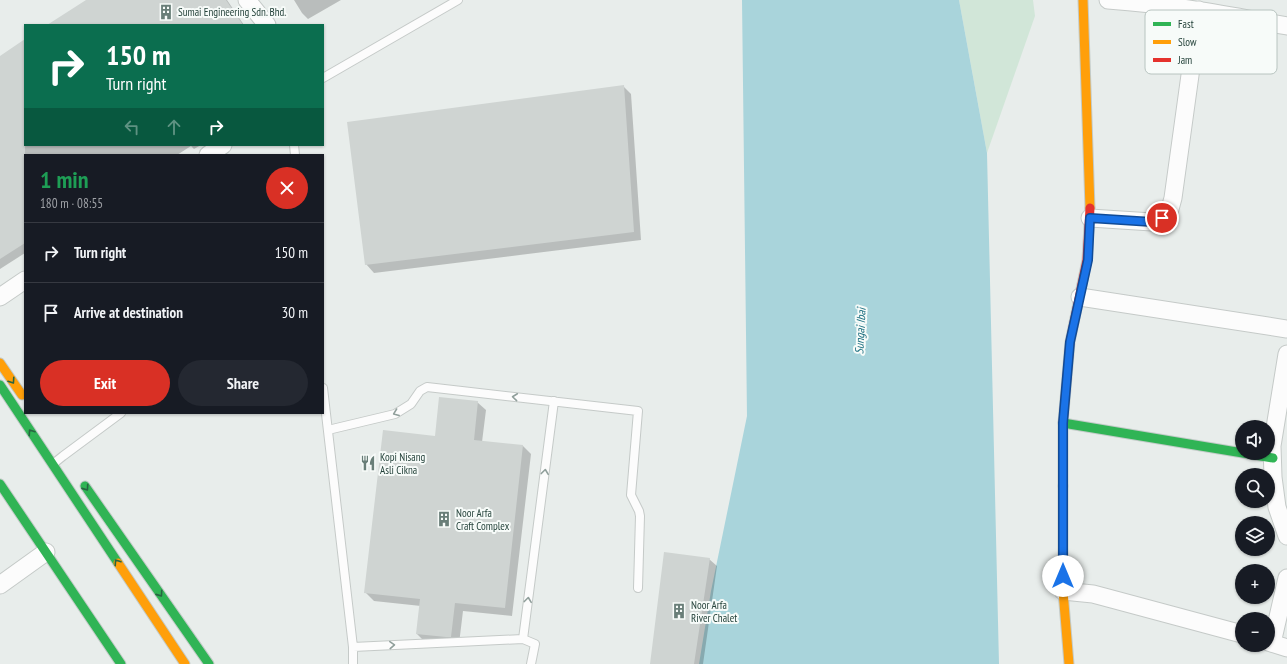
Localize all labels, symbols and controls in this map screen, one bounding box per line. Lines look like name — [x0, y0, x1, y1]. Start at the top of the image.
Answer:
building icon: Sumai Engineering Sdn. Bhd. — [157, 3, 175, 21]
place label: Sumai Engineering Sdn. Bhd. — [178, 5, 286, 19]
legend — [1145, 10, 1277, 74]
text: Fast — [1178, 17, 1194, 31]
text: Slow — [1178, 35, 1197, 49]
text: 150 m — [106, 36, 170, 73]
icon: right — [40, 40, 92, 92]
text: Jam — [1177, 53, 1192, 67]
text: Turn right — [106, 72, 166, 95]
icon: left — [121, 116, 143, 138]
icon: ahead — [163, 116, 185, 138]
icon: right — [205, 116, 227, 138]
text: 1 min — [40, 164, 88, 195]
button: close — [266, 167, 308, 209]
text: 180 m · 08:55 — [40, 195, 103, 212]
pin — [1145, 201, 1179, 235]
icon: arrive — [1151, 207, 1173, 229]
icon: right — [40, 242, 62, 264]
text: Turn right — [74, 243, 126, 262]
text: 150 m — [275, 243, 308, 262]
icon: arrive — [40, 302, 62, 324]
text: Arrive at destination — [74, 303, 183, 322]
text: 30 m — [282, 303, 308, 322]
water label: Sungai Ibai — [851, 306, 869, 354]
button: Exit — [40, 360, 170, 406]
button: Share — [178, 360, 308, 406]
one-way arrow — [8, 377, 15, 384]
one-way arrow — [512, 392, 518, 401]
one-way arrow — [392, 408, 399, 416]
map controls — [1235, 420, 1275, 652]
button: sound — [1235, 420, 1275, 460]
one-way arrow — [28, 429, 36, 436]
place label: Kopi Nisang Asli Cikna — [380, 450, 426, 477]
restaurant icon: Kopi Nisang Asli Cikna — [359, 454, 377, 472]
one-way arrow — [540, 468, 549, 475]
button: search — [1235, 468, 1275, 508]
one-way arrow — [81, 483, 88, 490]
place label: Noor Arfa Craft Complex — [456, 506, 510, 533]
building icon: Noor Arfa Craft Complex — [435, 510, 453, 528]
button: layers — [1235, 516, 1275, 556]
position arrow — [1042, 555, 1084, 597]
one-way arrow — [115, 559, 122, 566]
button: + — [1235, 564, 1275, 604]
one-way arrow — [155, 590, 163, 597]
one-way arrow — [523, 597, 532, 604]
place label: Noor Arfa River Chalet — [691, 598, 737, 625]
building icon: Noor Arfa River Chalet — [670, 602, 688, 620]
button: − — [1235, 612, 1275, 652]
one-way arrow — [389, 641, 395, 649]

